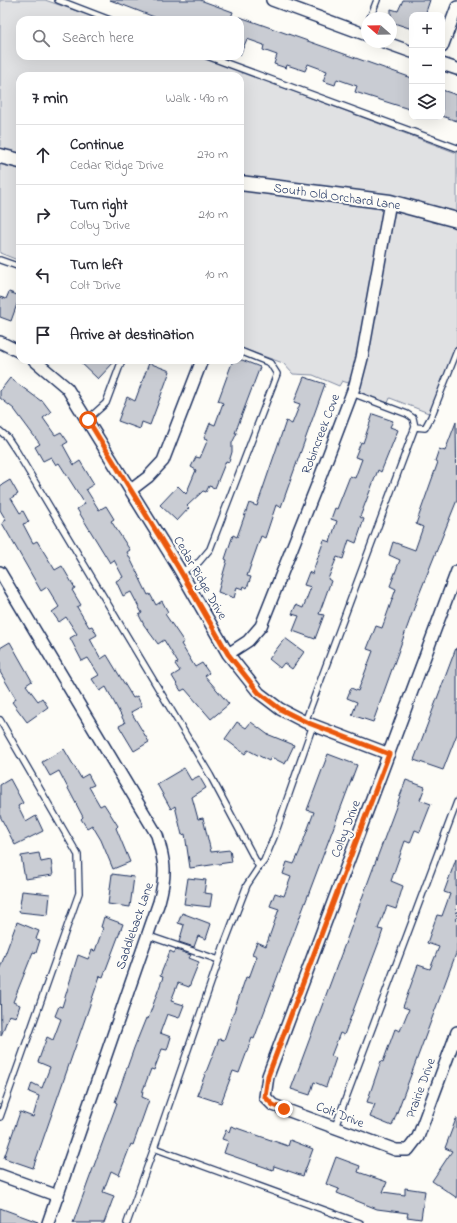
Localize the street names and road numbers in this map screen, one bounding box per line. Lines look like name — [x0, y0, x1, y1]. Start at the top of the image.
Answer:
street label: South Old Orchard Lane — [272, 179, 402, 215]
street label: Robincreek Cove — [297, 391, 345, 477]
street label: Cedar Ridge Drive — [168, 533, 232, 624]
street label: Colby Drive — [326, 797, 367, 861]
street label: Saddleback Lane — [111, 880, 159, 972]
street label: Prairie Drive — [401, 1055, 441, 1121]
street label: Colt Drive — [313, 1097, 367, 1133]

